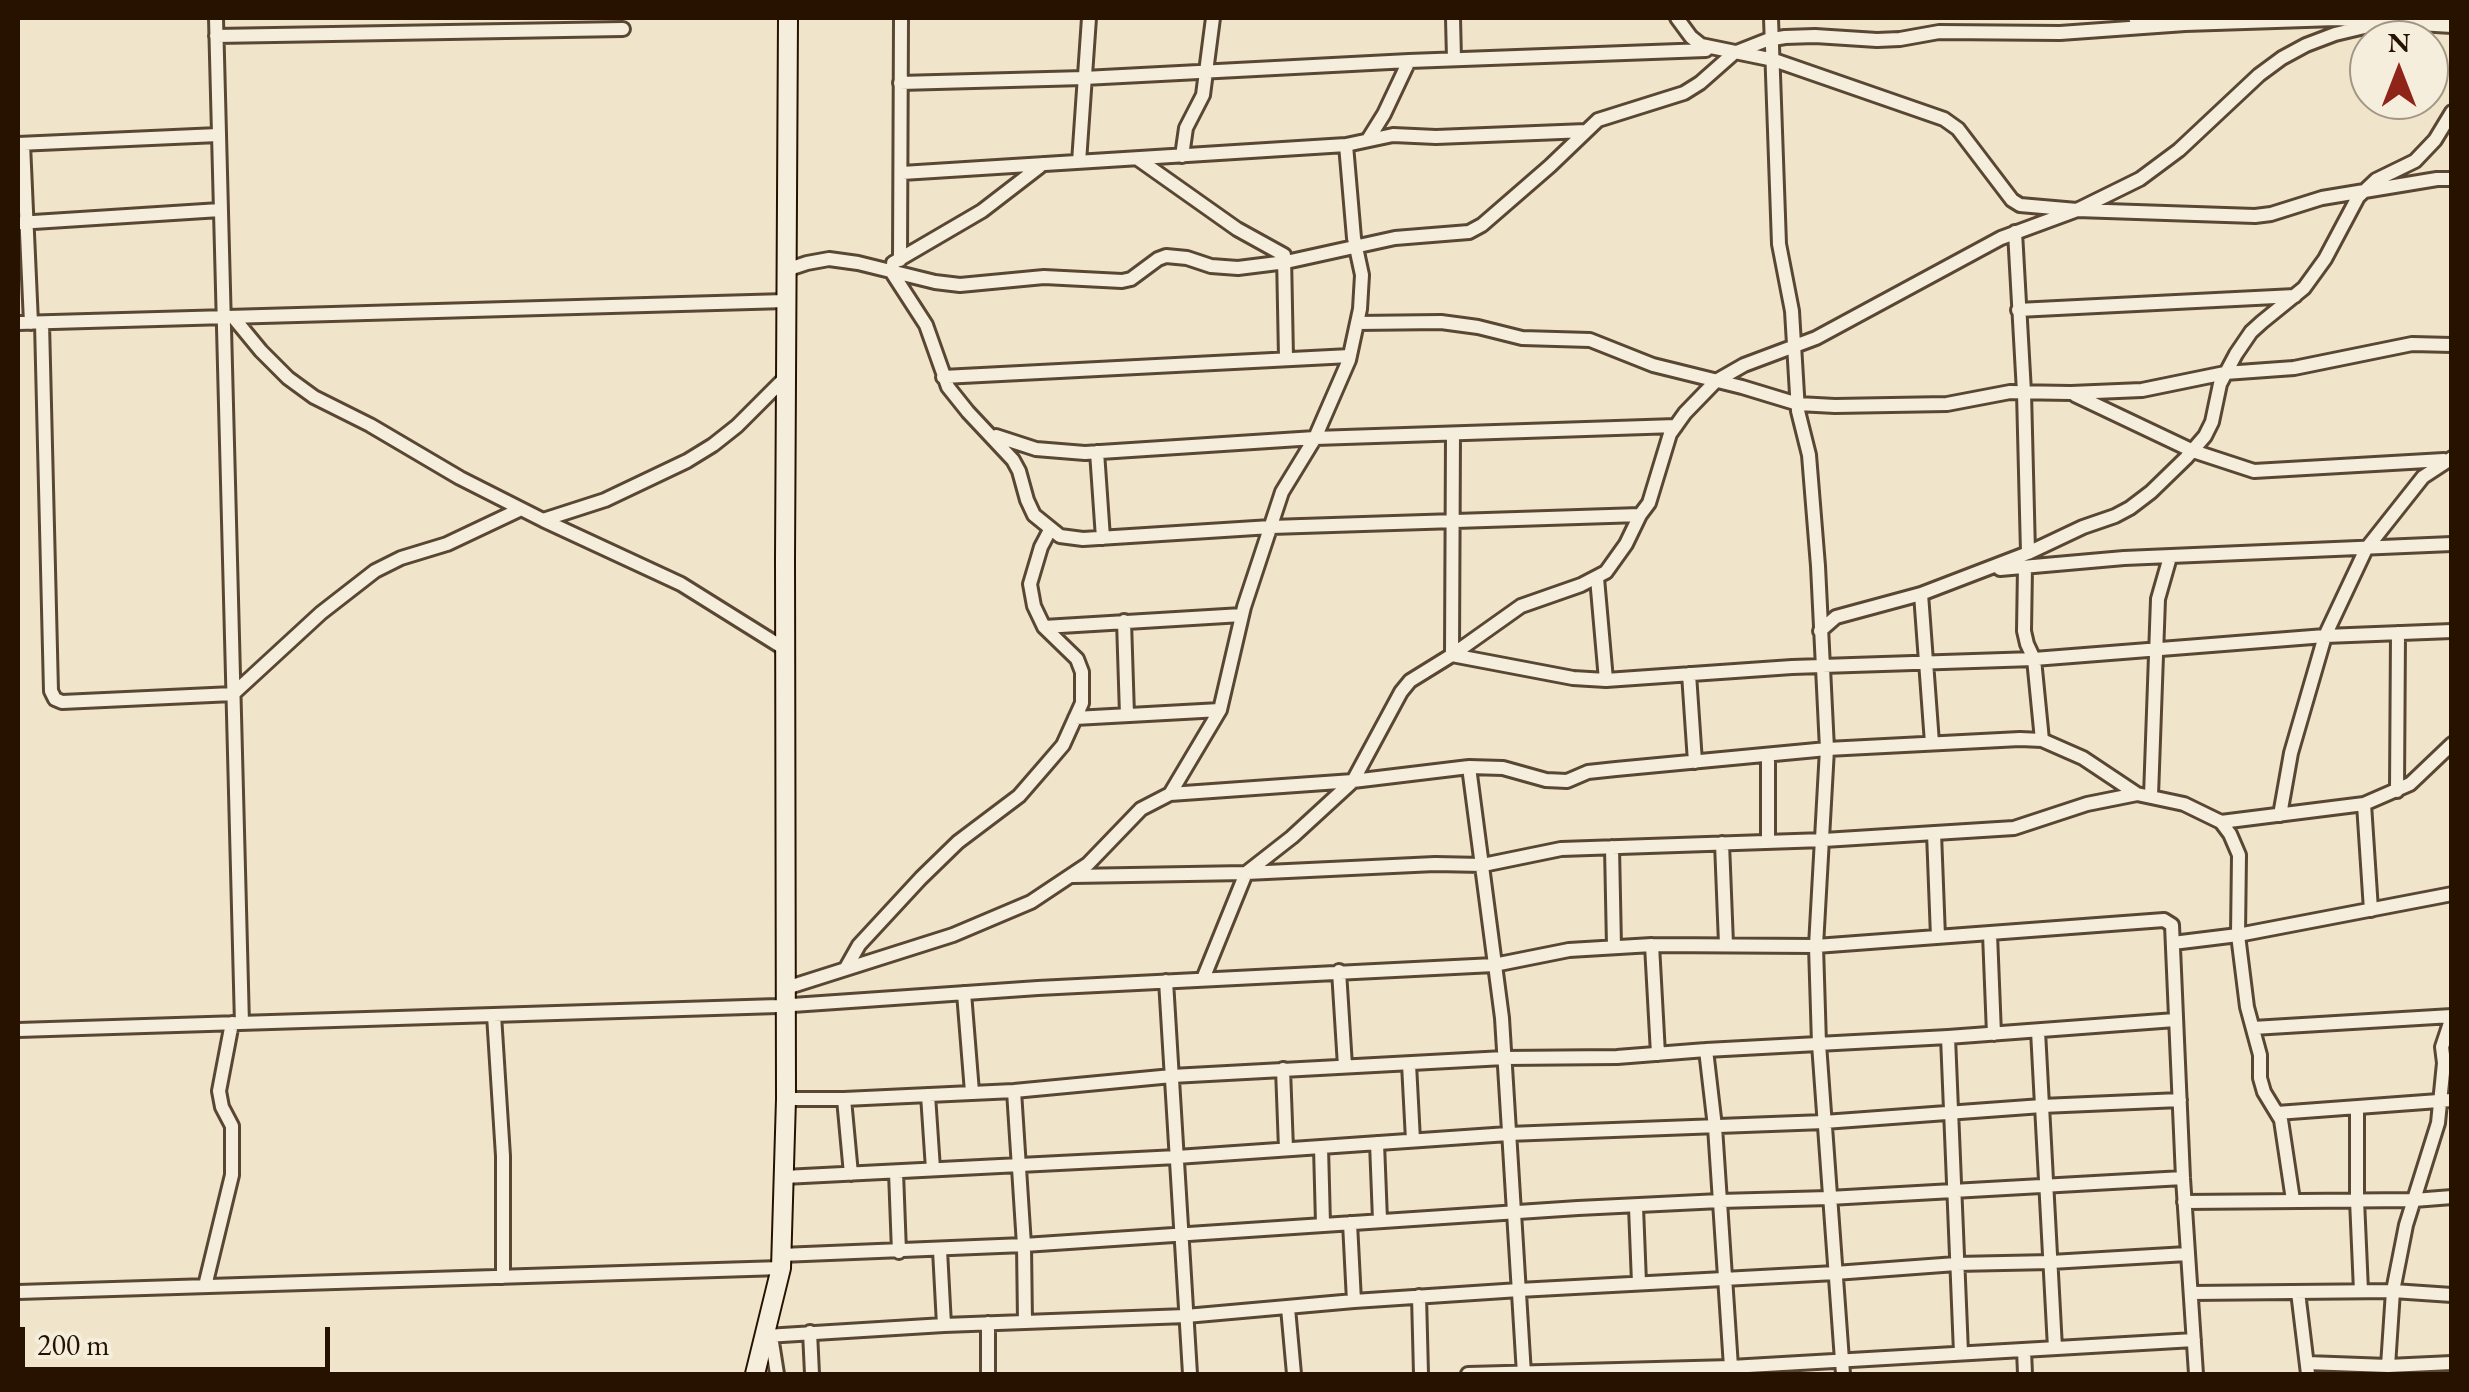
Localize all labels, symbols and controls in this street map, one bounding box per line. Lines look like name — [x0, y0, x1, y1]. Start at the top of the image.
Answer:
north arrow — [2349, 20, 2449, 120]
text: N — [2388, 24, 2410, 60]
scale bar — [25, 1307, 335, 1369]
text: 200 m — [37, 1325, 110, 1364]

